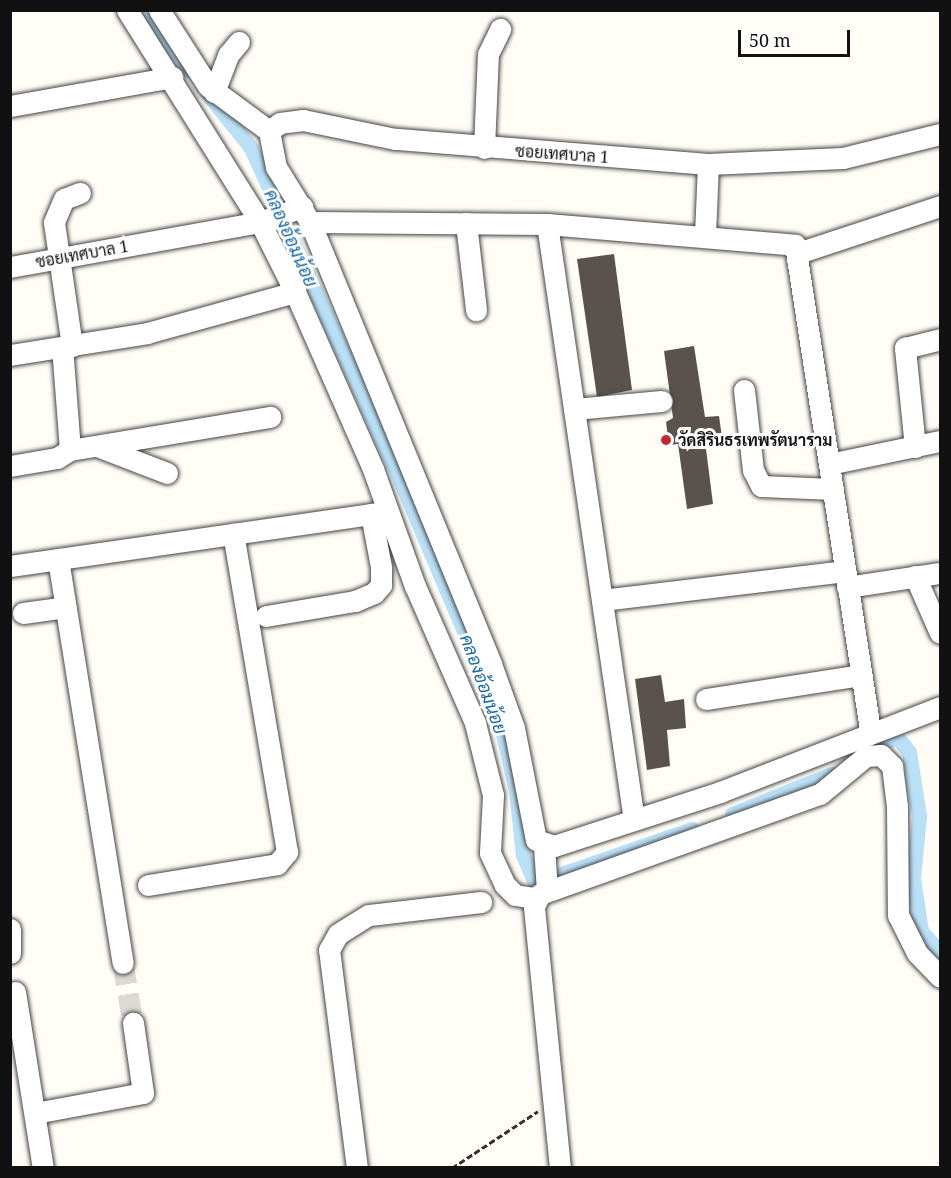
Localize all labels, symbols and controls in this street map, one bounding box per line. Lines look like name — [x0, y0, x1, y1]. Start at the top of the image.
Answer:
scale bar — [741, 18, 854, 56]
text: 50 m — [749, 28, 791, 52]
street label: ซอยเทศบาล 1 — [514, 141, 610, 167]
water label: คลองอ้อมน้อย — [260, 186, 322, 290]
street label: ซอยเทศบาล 1 — [34, 236, 130, 272]
place label: วัดสิรินธรเทพรัตนาราม — [678, 430, 832, 450]
marker: วัดสิรินธรเทพรัตนาราม — [659, 433, 673, 447]
water label: คลองอ้อมน้อย — [456, 631, 512, 737]

